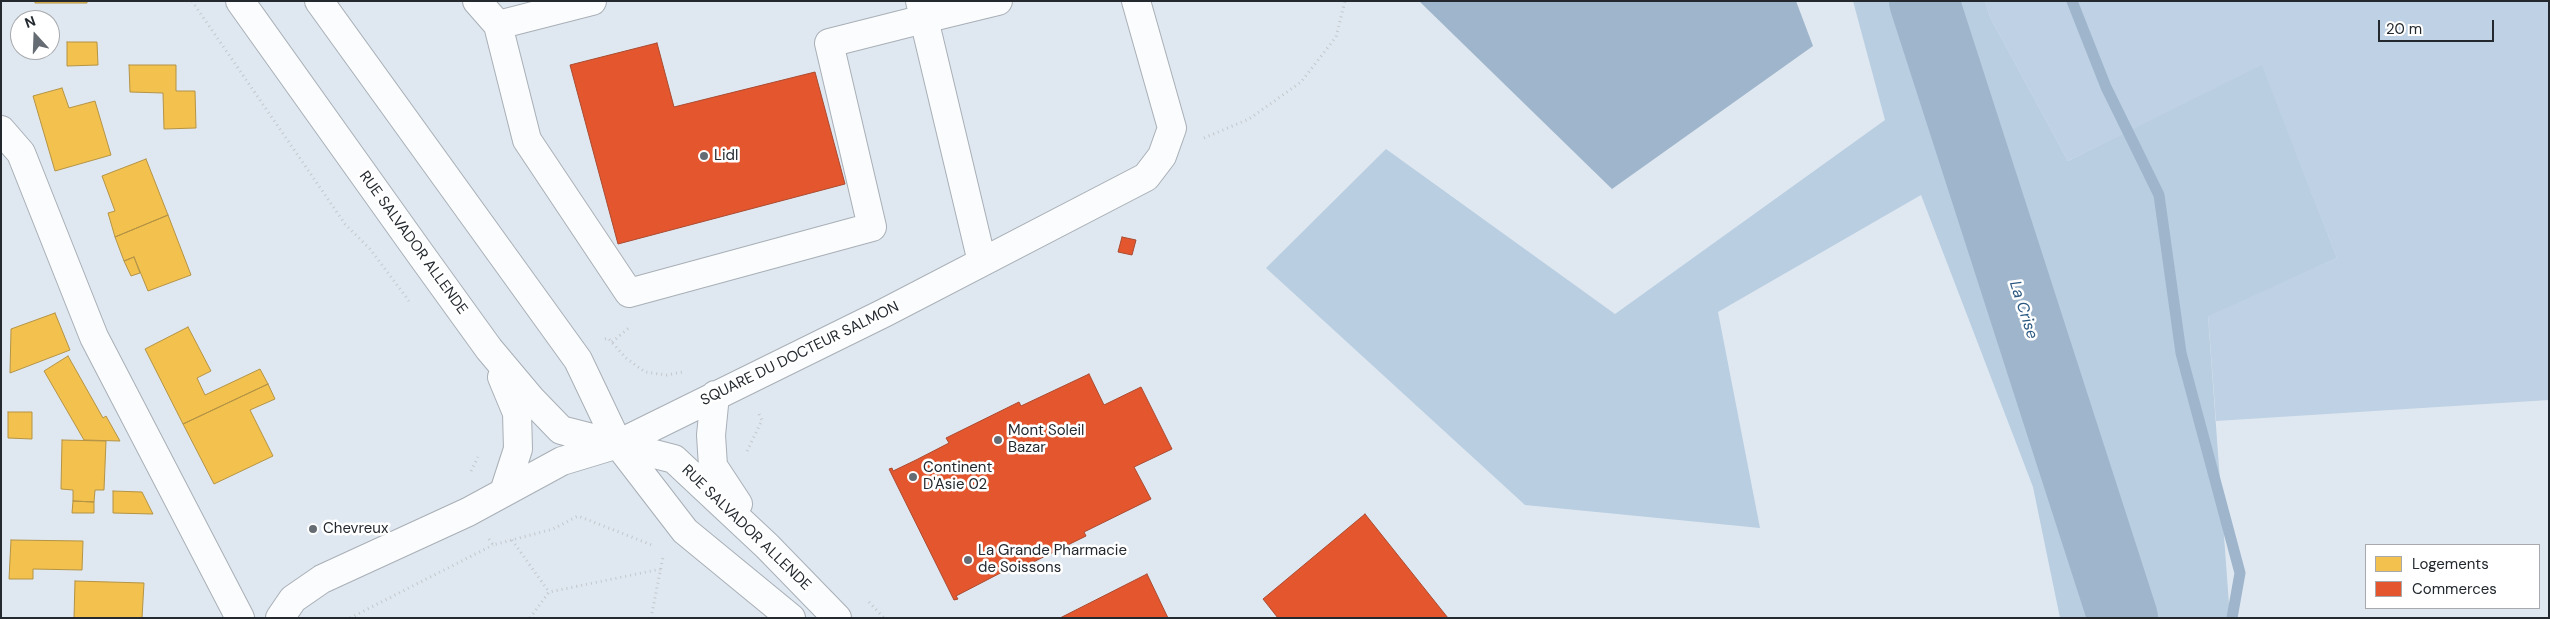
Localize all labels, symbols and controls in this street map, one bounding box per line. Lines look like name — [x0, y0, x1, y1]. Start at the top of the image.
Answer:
north arrow — [10, 10, 60, 60]
scale bar — [2380, 10, 2496, 42]
text: N — [22, 12, 38, 32]
text: 20 m — [2386, 19, 2422, 39]
place label: Lidl — [714, 147, 738, 165]
marker: Lidl — [698, 150, 710, 162]
street label: RUE SALVADOR ALLENDE — [355, 168, 471, 318]
water label: La Crise — [2005, 279, 2041, 341]
street label: SQUARE DU DOCTEUR SALMON — [698, 298, 902, 410]
place label: Mont Soleil Bazar — [1008, 422, 1084, 457]
marker: Mont Soleil Bazar — [992, 434, 1004, 446]
place label: Continent D'Asie 02 — [923, 459, 992, 494]
street label: RUE SALVADOR ALLENDE — [678, 462, 814, 594]
marker: Continent D'Asie 02 — [907, 471, 919, 483]
place label: Chevreux — [323, 520, 388, 538]
marker: Chevreux — [307, 523, 319, 535]
place label: La Grande Pharmacie de Soissons — [978, 542, 1127, 577]
legend — [2365, 544, 2540, 609]
marker: La Grande Pharmacie de Soissons — [962, 554, 974, 566]
text: Logements — [2412, 554, 2489, 574]
text: Commerces — [2412, 579, 2497, 599]

